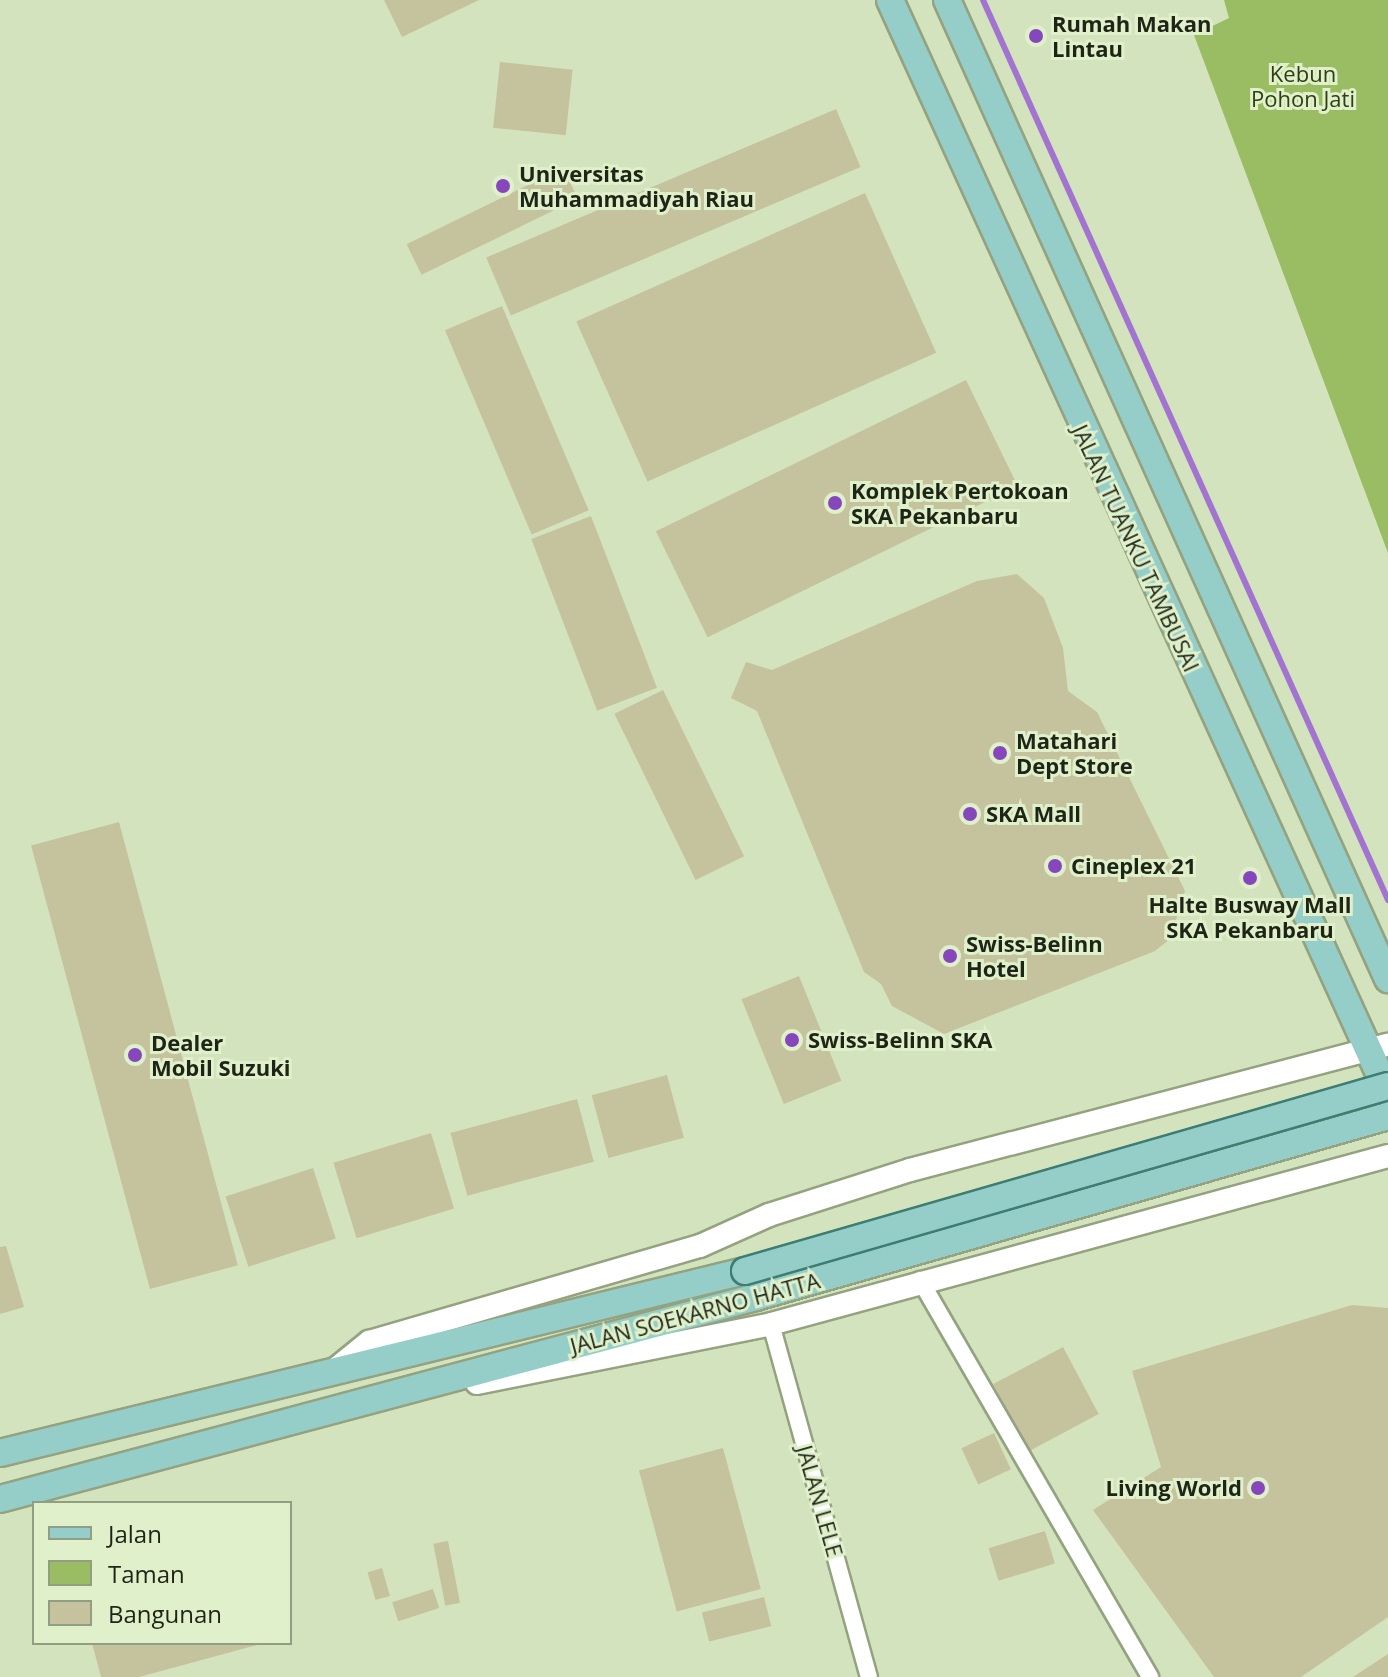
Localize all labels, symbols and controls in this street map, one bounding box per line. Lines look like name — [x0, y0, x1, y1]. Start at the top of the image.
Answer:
place label: Rumah Makan Lintau — [1052, 10, 1211, 62]
marker: Rumah Makan Lintau — [1027, 27, 1045, 45]
park label: Kebun Pohon Jati — [1251, 60, 1355, 112]
place label: Universitas Muhammadiyah Riau — [519, 160, 754, 212]
marker: Universitas Muhammadiyah Riau — [494, 177, 512, 195]
street label: JALAN TUANKU TAMBUSAI — [1067, 420, 1205, 676]
place label: Komplek Pertokoan SKA Pekanbaru — [851, 477, 1069, 528]
marker: Komplek Pertokoan SKA Pekanbaru — [826, 494, 844, 512]
place label: Matahari Dept Store — [1016, 727, 1133, 778]
marker: Matahari Dept Store — [991, 744, 1009, 762]
place label: SKA Mall — [986, 801, 1081, 827]
marker: SKA Mall — [961, 805, 979, 823]
place label: Cineplex 21 — [1071, 853, 1196, 879]
marker: Cineplex 21 — [1046, 857, 1064, 875]
marker: Halte Busway Mall SKA Pekanbaru — [1241, 869, 1259, 887]
place label: Halte Busway Mall SKA Pekanbaru — [1148, 891, 1352, 942]
place label: Swiss-Belinn Hotel — [966, 930, 1103, 982]
marker: Swiss-Belinn Hotel — [941, 947, 959, 965]
place label: Swiss-Belinn SKA — [808, 1027, 992, 1053]
place label: Dealer Mobil Suzuki — [151, 1029, 291, 1080]
marker: Swiss-Belinn SKA — [783, 1031, 801, 1049]
marker: Dealer Mobil Suzuki — [126, 1046, 144, 1064]
street label: JALAN SOEKARNO HATTA — [567, 1267, 823, 1359]
street label: JALAN LELE — [791, 1442, 849, 1560]
place label: Living World — [1106, 1475, 1242, 1501]
marker: Living World — [1249, 1479, 1267, 1497]
legend — [32, 1501, 292, 1645]
text: Jalan — [108, 1517, 162, 1550]
text: Taman — [108, 1557, 185, 1590]
text: Bangunan — [108, 1597, 222, 1630]

